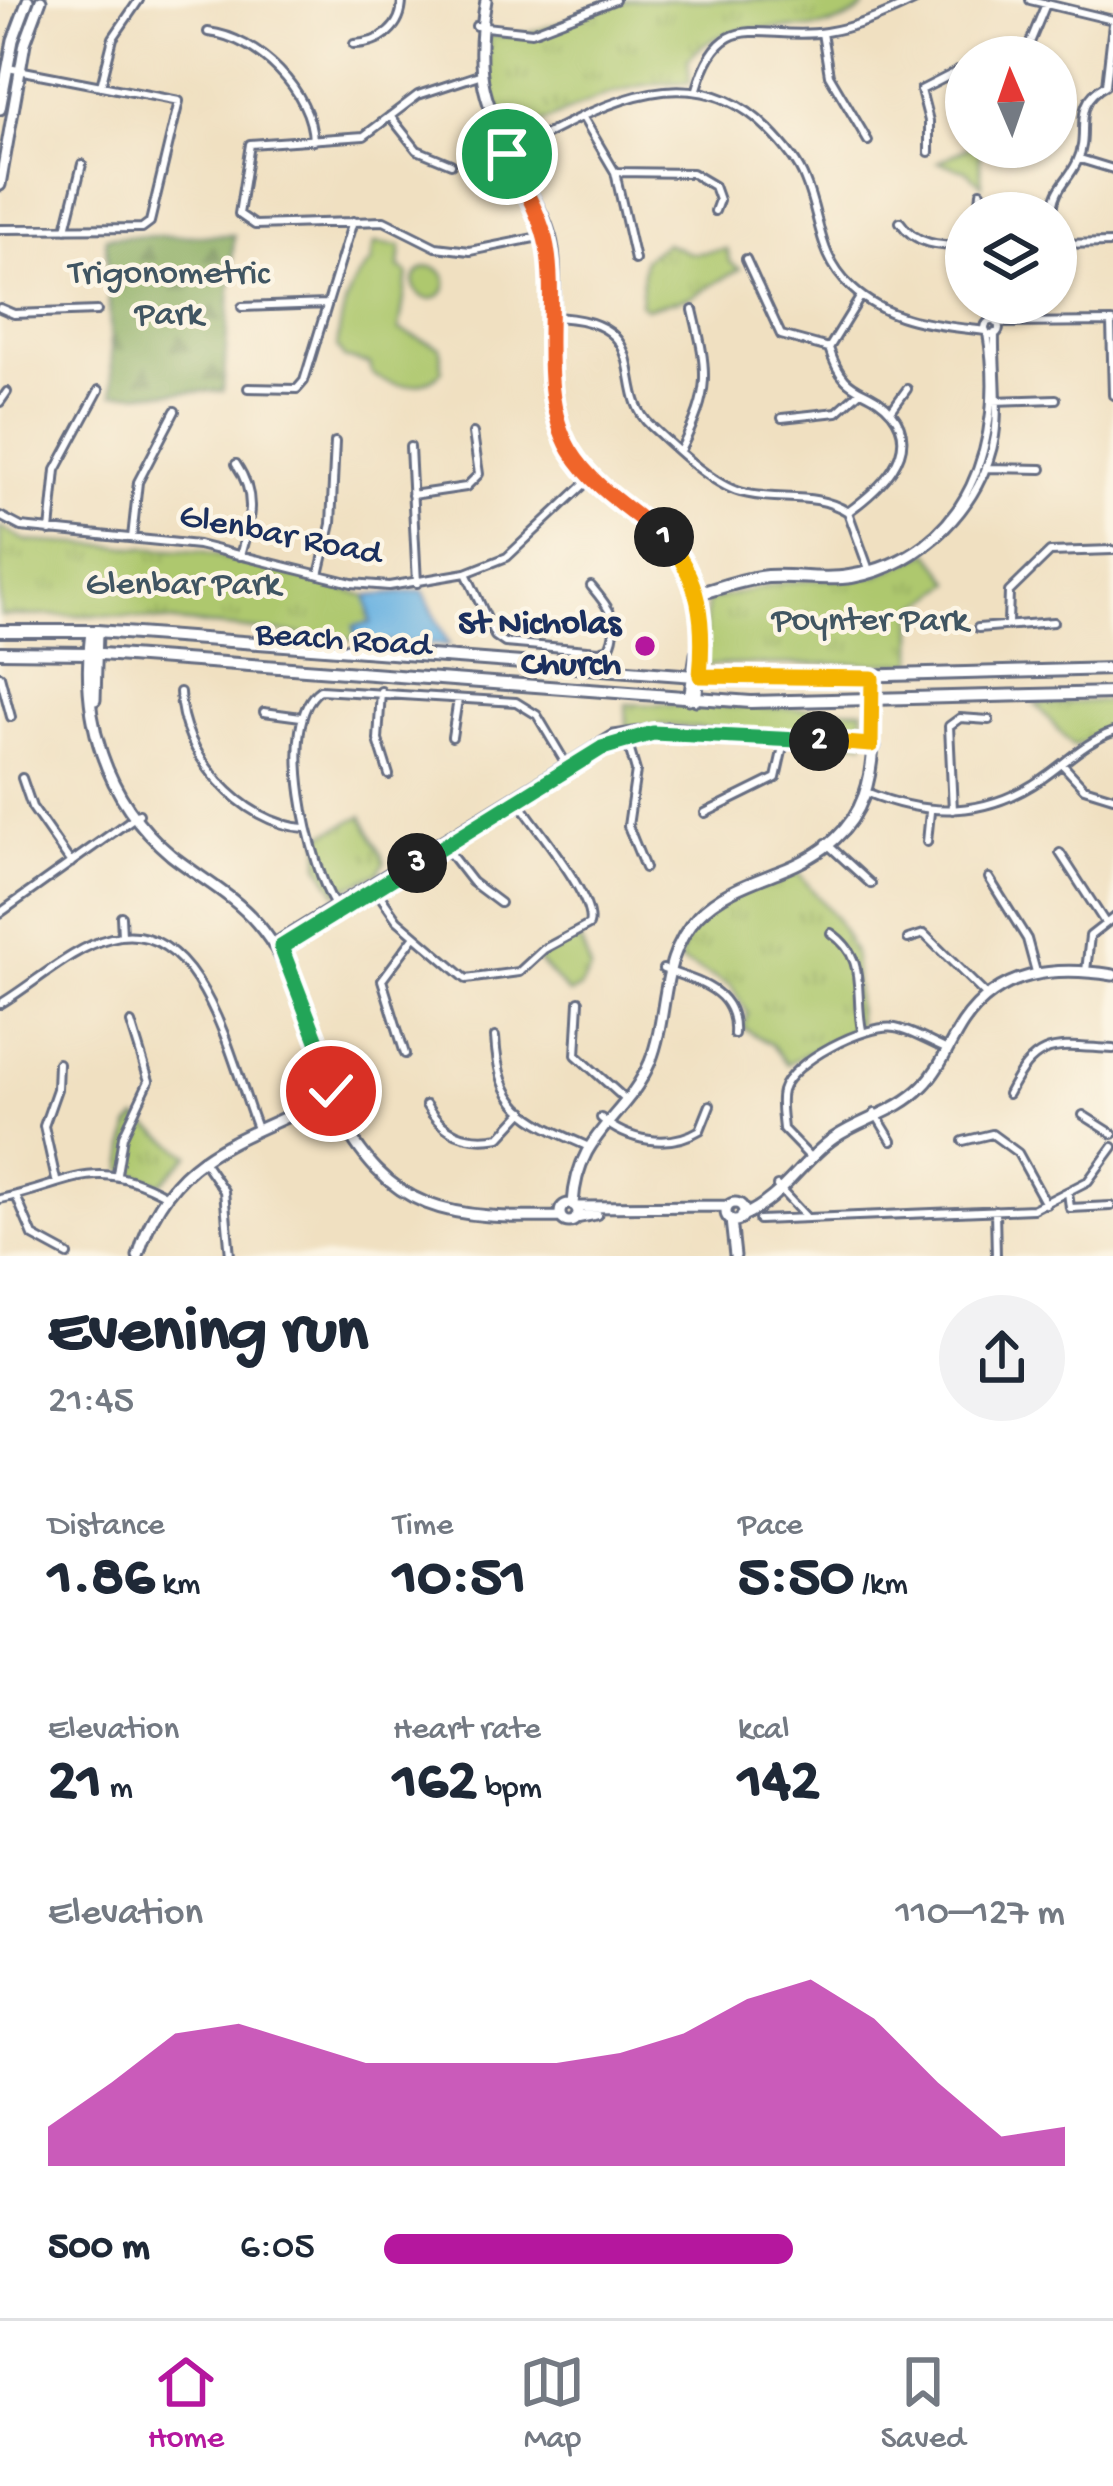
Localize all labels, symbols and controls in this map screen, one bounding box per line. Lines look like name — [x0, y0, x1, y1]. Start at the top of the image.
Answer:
north arrow — [945, 36, 1077, 168]
map controls — [945, 36, 1077, 324]
pin — [456, 103, 558, 205]
icon: arrive — [474, 121, 540, 187]
button: layers — [945, 192, 1077, 324]
park label: Trigonometric Park — [67, 254, 271, 338]
street label: Glenbar Road — [175, 496, 388, 578]
pin: 1 — [634, 507, 694, 567]
text: 1 — [657, 518, 671, 556]
park label: Glenbar Park — [85, 565, 284, 608]
park label: Poynter Park — [771, 601, 971, 644]
place label: St Nicholas Church — [458, 604, 623, 688]
street label: Beach Road — [253, 614, 435, 670]
marker: St Nicholas Church — [632, 633, 658, 659]
pin: 2 — [789, 711, 849, 771]
text: 2 — [811, 722, 827, 760]
pin: 3 — [387, 833, 447, 893]
text: 3 — [408, 844, 426, 882]
pin — [280, 1040, 382, 1142]
icon: check — [298, 1058, 364, 1124]
button: share — [939, 1295, 1065, 1421]
text: Evening run — [48, 1296, 368, 1374]
text: 21:45 — [48, 1380, 134, 1426]
text: Distance — [48, 1508, 165, 1546]
text: Time — [393, 1508, 453, 1546]
text: Pace — [738, 1508, 803, 1546]
text: 1.86 — [48, 1546, 154, 1616]
text: 10:51 — [393, 1546, 526, 1616]
text: 5:50 — [738, 1546, 854, 1616]
text: km — [154, 1567, 200, 1605]
text: /km — [854, 1567, 908, 1605]
text: Elevation — [48, 1712, 179, 1750]
text: Heart rate — [393, 1712, 541, 1750]
text: kcal — [738, 1712, 790, 1750]
text: 21 — [48, 1750, 102, 1820]
text: 162 — [393, 1750, 477, 1820]
text: 142 — [738, 1750, 820, 1820]
text: m — [102, 1771, 133, 1809]
text: bpm — [477, 1771, 542, 1809]
text: Elevation — [48, 1892, 203, 1938]
text: 110–127 m — [895, 1892, 1065, 1938]
text: 500 m — [48, 2226, 150, 2272]
text: 6:05 — [240, 2226, 315, 2272]
tab: Home — [148, 2349, 224, 2459]
tab: Map — [519, 2349, 585, 2459]
tab: Saved — [881, 2349, 965, 2459]

